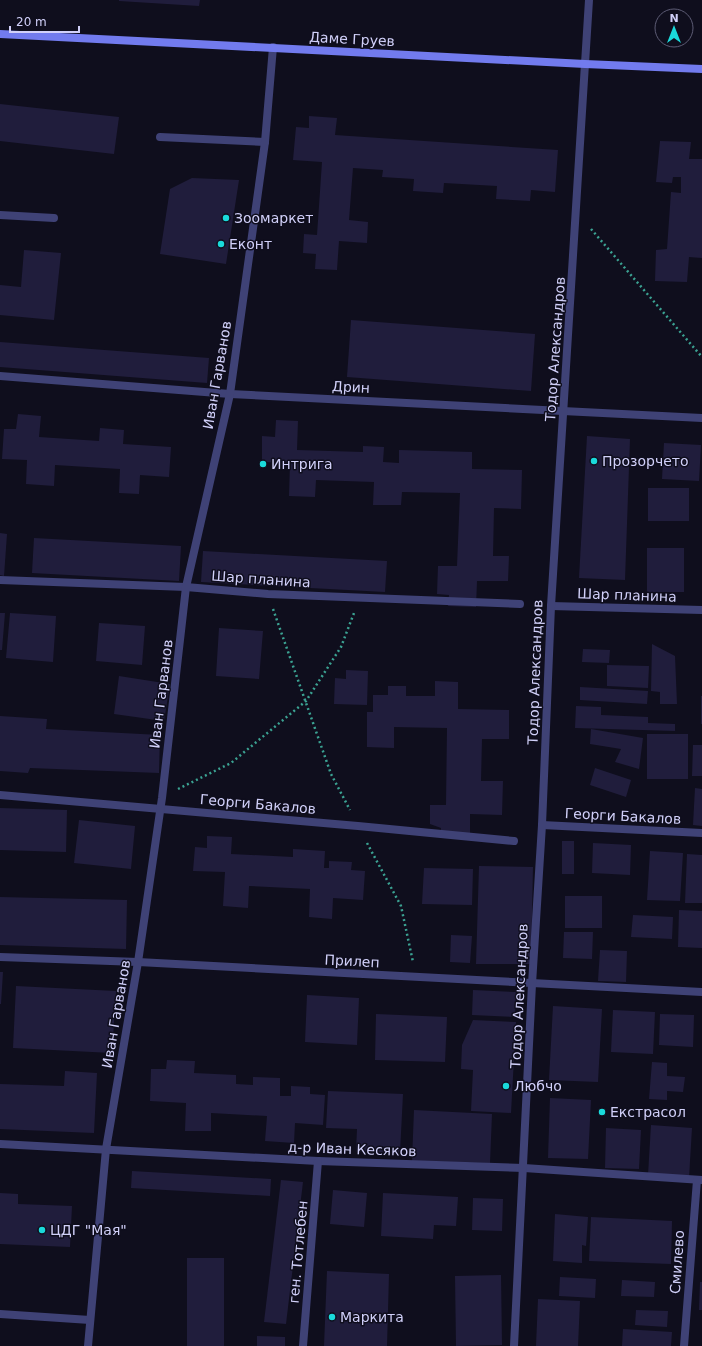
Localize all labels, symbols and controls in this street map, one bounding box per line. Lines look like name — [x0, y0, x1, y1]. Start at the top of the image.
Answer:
scale bar — [10, 8, 79, 34]
north arrow — [654, 8, 694, 48]
text: N — [669, 12, 679, 25]
text: 20 m — [16, 15, 47, 29]
street label: Даме Груев — [309, 29, 395, 49]
place label: Зоомаркет — [234, 210, 313, 226]
marker: Зоомаркет — [221, 213, 231, 223]
place label: Еконт — [229, 236, 272, 252]
marker: Еконт — [216, 239, 226, 249]
street label: Тодор Александров — [542, 276, 568, 423]
street label: Иван Гарванов — [200, 320, 234, 430]
street label: Дрин — [332, 378, 370, 396]
place label: Прозорчето — [602, 453, 688, 469]
place label: Интрига — [271, 456, 333, 472]
marker: Прозорчето — [589, 456, 599, 466]
marker: Интрига — [258, 459, 268, 469]
street label: Шар планина — [211, 568, 311, 590]
street label: Шар планина — [577, 585, 677, 605]
street label: Тодор Александров — [524, 599, 546, 746]
street label: Иван Гарванов — [146, 639, 176, 749]
street label: Георги Бакалов — [199, 791, 317, 817]
street label: Георги Бакалов — [564, 805, 682, 827]
street label: Тодор Александров — [507, 923, 531, 1070]
street label: Прилеп — [324, 952, 380, 970]
street label: Иван Гарванов — [99, 959, 133, 1069]
place label: Любчо — [514, 1078, 562, 1094]
marker: Любчо — [501, 1081, 511, 1091]
place label: Екстрасол — [610, 1104, 686, 1120]
marker: Екстрасол — [597, 1107, 607, 1117]
street label: д-р Иван Кесяков — [287, 1139, 417, 1159]
street label: ген. Тотлебен — [286, 1200, 310, 1304]
place label: ЦДГ "Мая" — [50, 1222, 127, 1238]
marker: ЦДГ "Мая" — [37, 1225, 47, 1235]
street label: Смилево — [667, 1230, 687, 1294]
place label: Маркита — [340, 1309, 404, 1325]
marker: Маркита — [327, 1312, 337, 1322]

